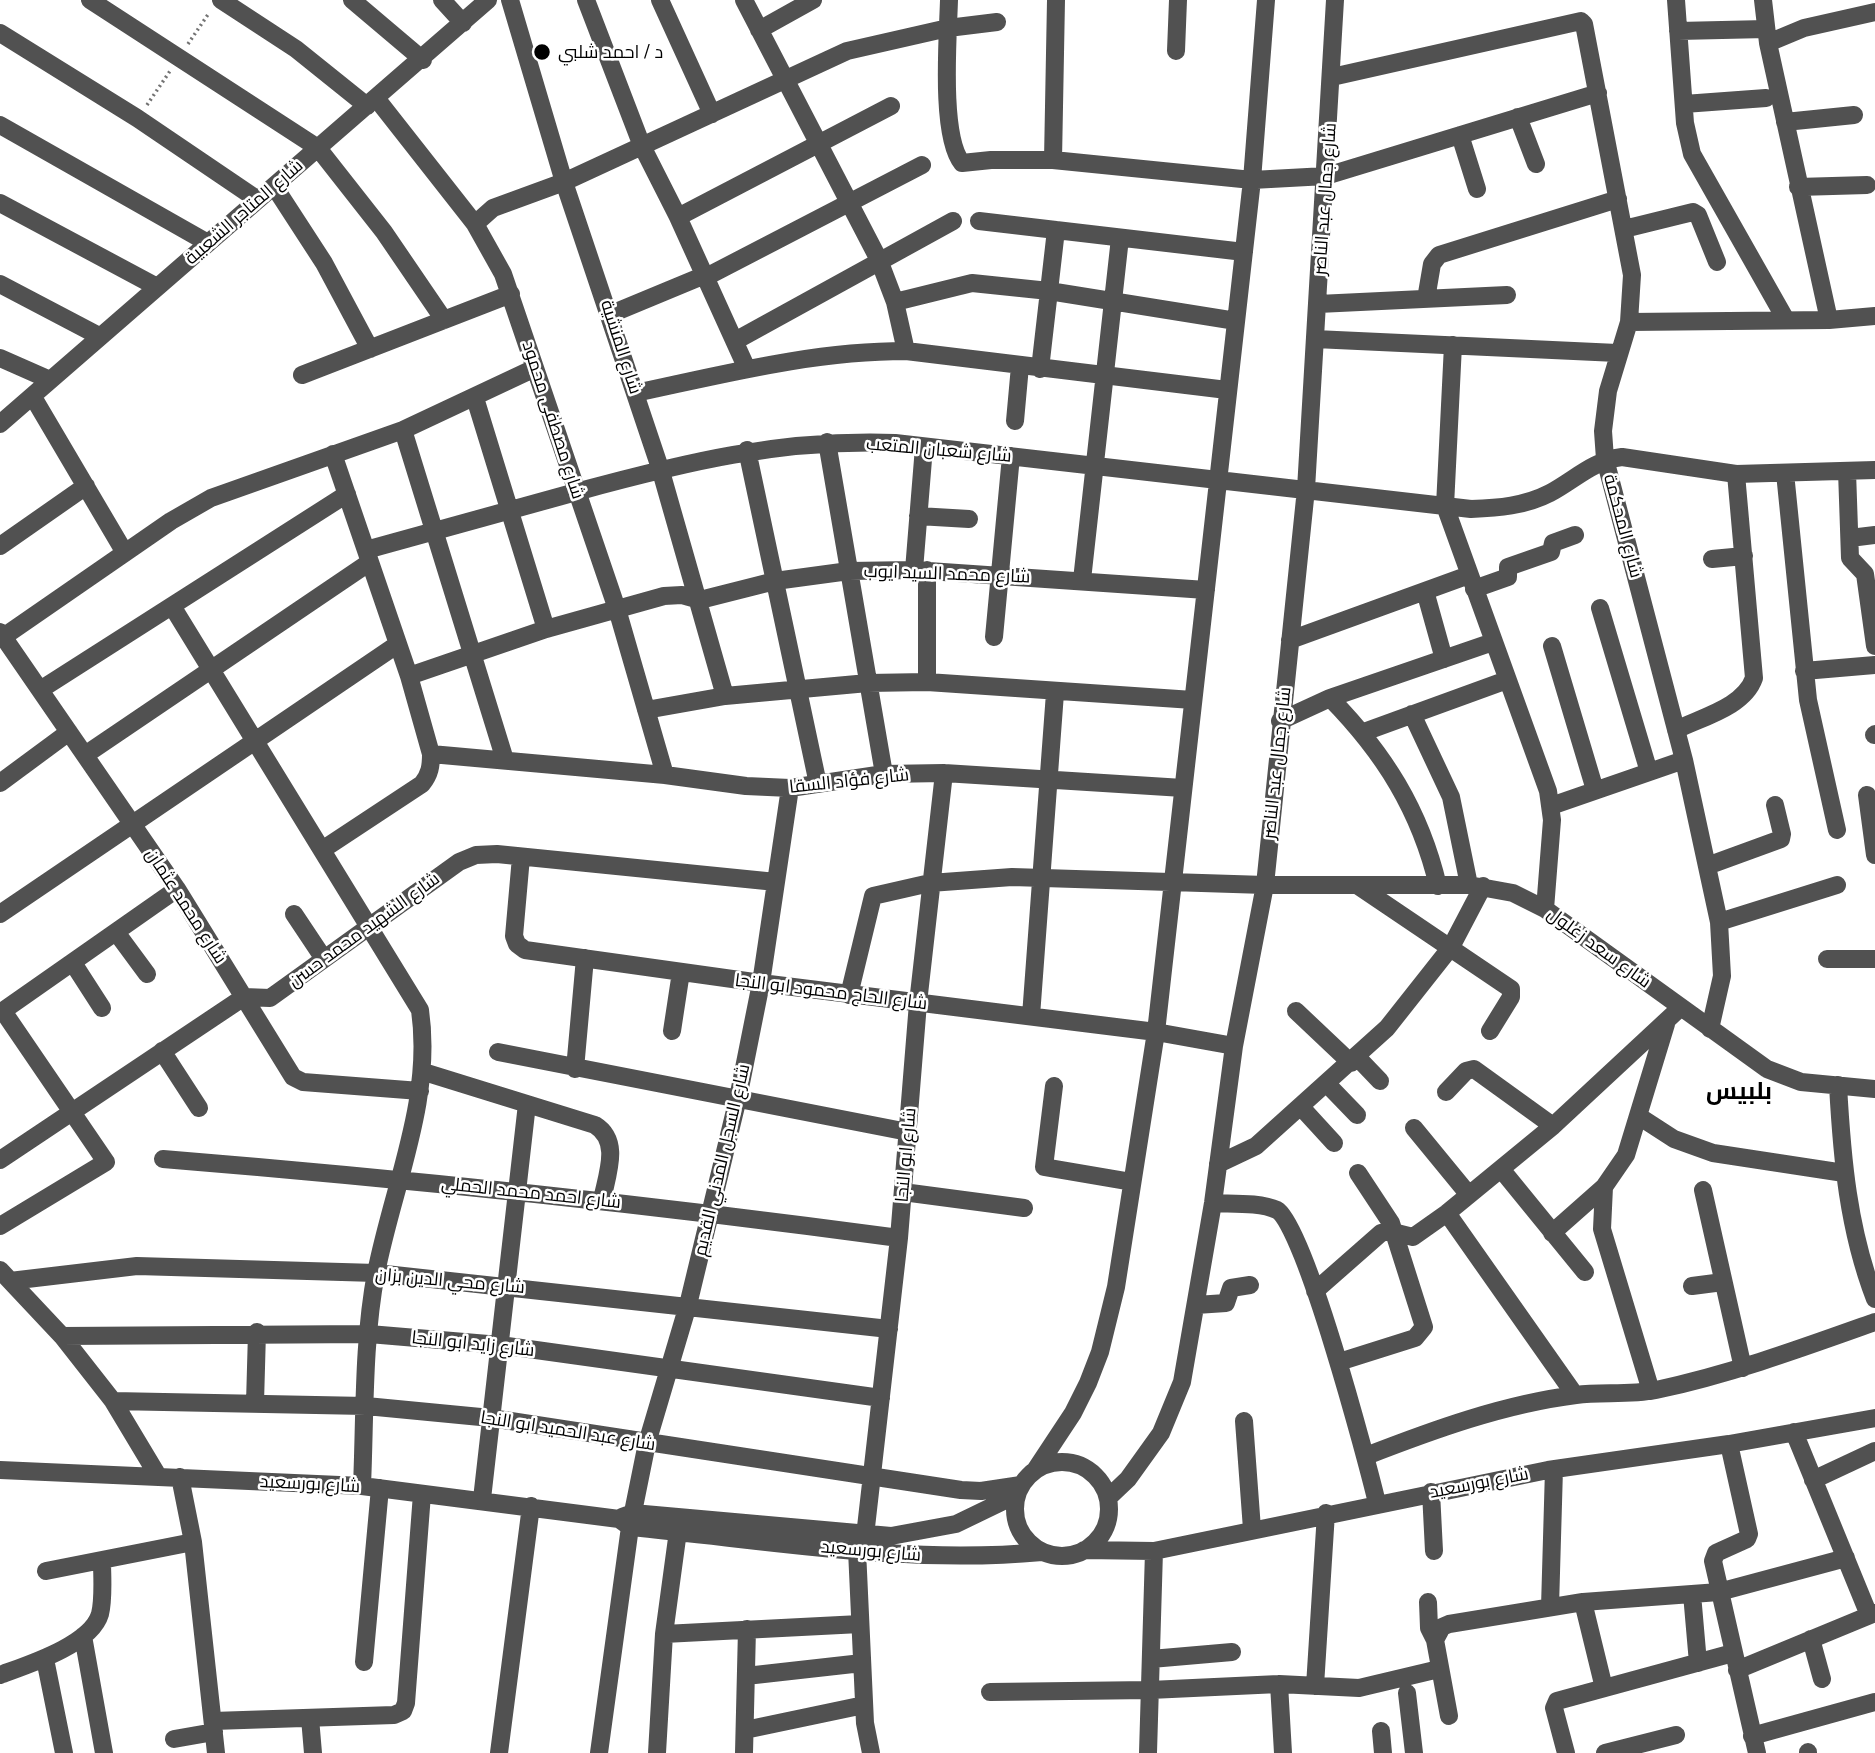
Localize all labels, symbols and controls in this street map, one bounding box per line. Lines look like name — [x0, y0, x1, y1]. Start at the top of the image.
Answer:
place label: د / احمد شلبي — [558, 41, 663, 63]
marker: د / احمد شلبي — [532, 42, 552, 62]
street label: شارع جمال عبد الناصر — [1309, 122, 1341, 276]
street label: شارع المتاجر الشعبية — [181, 155, 307, 269]
street label: شارع المنشية — [596, 297, 646, 397]
street label: شارع مصطفى محمود — [517, 338, 589, 502]
street label: شارع شعبان المتعب — [865, 433, 1013, 467]
street label: شارع المحكمة — [1599, 472, 1647, 580]
street label: شارع محمد السيد ايوب — [863, 560, 1031, 588]
street label: شارع جمال عبد الناصر — [1258, 686, 1296, 840]
street label: شارع فؤاد السقا — [788, 764, 910, 798]
street label: شارع محمد عثمان — [141, 844, 231, 968]
street label: شارع الشهيد محمد حسن — [284, 868, 444, 992]
street label: شارع سعد زغلول — [1543, 903, 1655, 993]
street label: شارع الحاج محمود ابو النجا — [734, 969, 928, 1015]
street label: شارع السجل المدني القديم — [689, 1062, 755, 1258]
district label: بلبيس — [1706, 1078, 1772, 1106]
street label: شارع ابو النجا — [891, 1107, 921, 1203]
street label: شارع احمد محمد الحملي — [440, 1173, 622, 1213]
street label: شارع محي الدين بزان — [374, 1264, 526, 1298]
street label: شارع زايد ابو النجا — [411, 1327, 535, 1361]
street label: شارع عبد الحميد ابو النجا — [479, 1406, 657, 1456]
street label: شارع بورسعيد — [1428, 1463, 1530, 1503]
street label: شارع بورسعيد — [259, 1471, 361, 1497]
street label: شارع بورسعيد — [820, 1536, 922, 1566]

